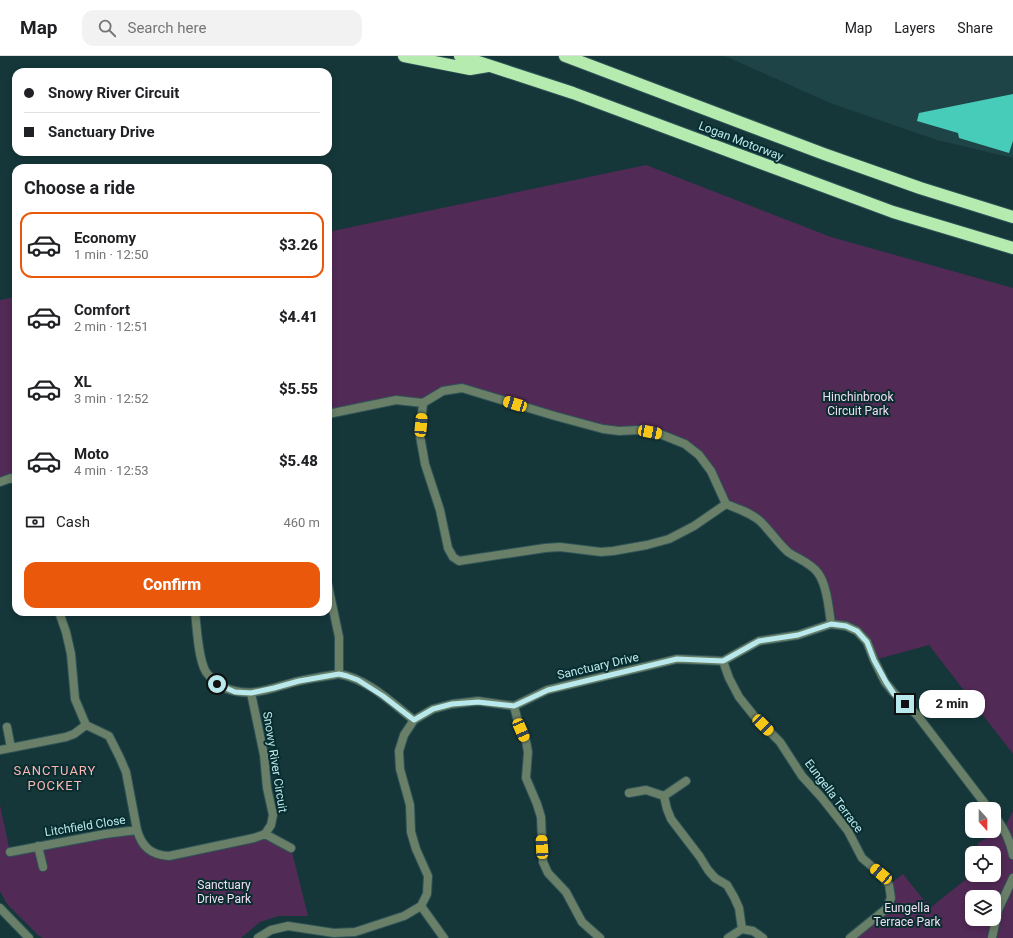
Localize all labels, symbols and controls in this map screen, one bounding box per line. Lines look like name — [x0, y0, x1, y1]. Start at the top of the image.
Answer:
search box — [82, 10, 362, 46]
text: Map — [20, 16, 58, 39]
icon: search — [96, 17, 118, 39]
text: Search here — [128, 19, 206, 37]
text: Map — [845, 20, 872, 36]
text: Layers — [894, 20, 935, 36]
text: Share — [957, 20, 993, 36]
text: Snowy River Circuit — [48, 84, 179, 102]
street label: Logan Motorway — [697, 118, 786, 164]
text: Sanctuary Drive — [48, 123, 155, 141]
text: Choose a ride — [24, 177, 135, 198]
icon: car — [26, 227, 62, 263]
text: Economy — [74, 229, 136, 247]
text: $3.26 — [279, 236, 318, 254]
text: 1 min · 12:50 — [74, 247, 149, 262]
icon: car — [26, 299, 62, 335]
text: Comfort — [74, 301, 130, 319]
text: $4.41 — [279, 308, 318, 326]
text: 2 min · 12:51 — [74, 319, 149, 334]
icon: car — [26, 371, 62, 407]
text: XL — [74, 373, 92, 391]
text: $5.55 — [279, 380, 318, 398]
park label: Hinchinbrook Circuit Park — [823, 390, 894, 418]
text: 3 min · 12:52 — [74, 391, 149, 406]
car — [502, 395, 528, 413]
car — [414, 413, 428, 437]
car — [637, 424, 663, 440]
icon: car — [26, 443, 62, 479]
text: Moto — [74, 445, 109, 463]
text: $5.48 — [279, 452, 318, 470]
text: 4 min · 12:53 — [74, 463, 149, 478]
icon: cash — [24, 511, 46, 533]
text: Cash — [56, 513, 90, 531]
text: 460 m — [283, 515, 320, 530]
button: Confirm — [24, 562, 320, 608]
street label: Sanctuary Drive — [556, 650, 640, 682]
route start — [208, 675, 226, 693]
callout: 2 min — [919, 690, 985, 718]
route end — [896, 695, 914, 713]
text: 2 min — [936, 696, 968, 711]
street label: Snowy River Circuit — [260, 710, 290, 814]
car — [750, 712, 776, 738]
car — [511, 717, 531, 743]
street label: Eungella Terrace — [802, 757, 866, 835]
district label: SANCTUARY POCKET — [14, 763, 96, 793]
north arrow — [965, 802, 1001, 838]
map controls — [965, 802, 1001, 926]
street label: Litchfield Close — [43, 813, 127, 839]
car — [535, 835, 549, 859]
button: locate — [965, 846, 1001, 882]
car — [868, 862, 894, 886]
park label: Sanctuary Drive Park — [197, 878, 252, 906]
button: layers — [965, 890, 1001, 926]
park label: Eungella Terrace Park — [873, 901, 942, 929]

